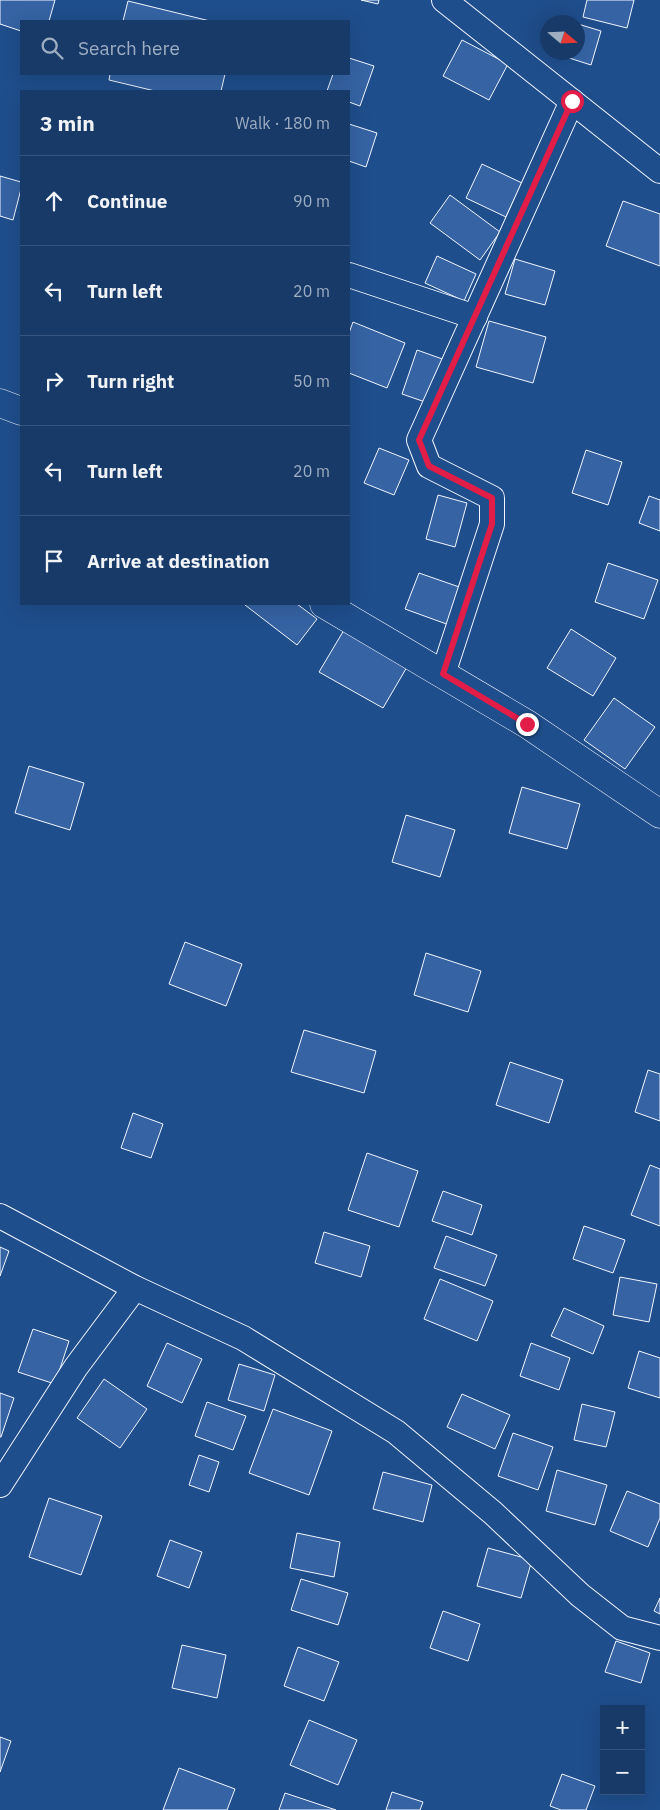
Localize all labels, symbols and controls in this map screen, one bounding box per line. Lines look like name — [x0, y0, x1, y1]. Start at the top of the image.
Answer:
north arrow — [540, 15, 585, 60]
search box — [20, 20, 350, 75]
icon: search — [38, 34, 66, 62]
text: Search here — [78, 36, 180, 60]
route start — [561, 90, 584, 113]
text: 3 min — [40, 109, 95, 137]
text: Walk · 180 m — [235, 113, 330, 133]
icon: ahead — [40, 187, 68, 215]
text: Continue — [87, 189, 167, 213]
text: 90 m — [293, 191, 330, 211]
icon: left — [40, 277, 68, 305]
text: Turn left — [87, 279, 163, 303]
text: 20 m — [293, 281, 330, 301]
icon: right — [40, 367, 68, 395]
text: Turn right — [87, 369, 174, 393]
text: 50 m — [293, 371, 330, 391]
icon: left — [40, 457, 68, 485]
text: Turn left — [87, 459, 163, 483]
text: 20 m — [293, 461, 330, 481]
icon: arrive — [40, 547, 68, 575]
text: Arrive at destination — [87, 549, 270, 573]
route end — [516, 713, 539, 736]
map controls — [600, 1705, 645, 1795]
button: + — [600, 1705, 645, 1750]
button: − — [600, 1750, 645, 1795]

